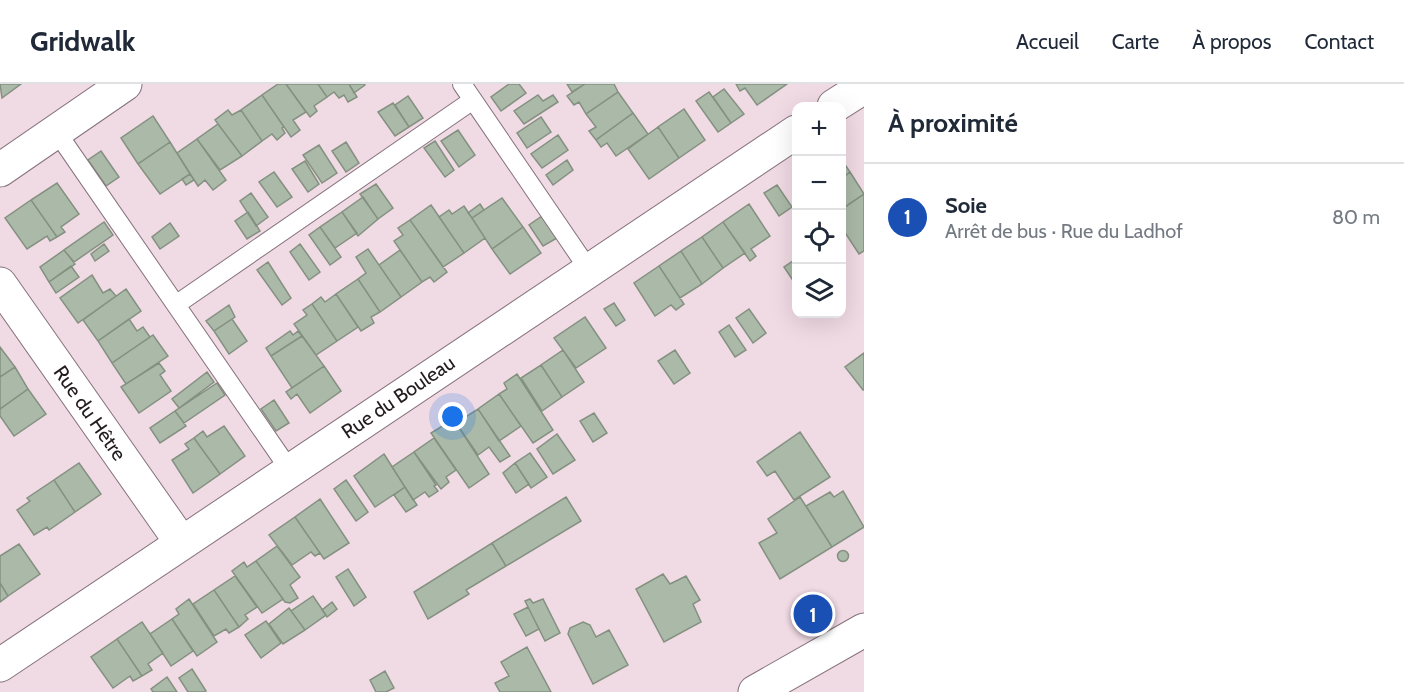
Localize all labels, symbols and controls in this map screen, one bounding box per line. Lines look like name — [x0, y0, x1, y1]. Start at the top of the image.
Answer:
text: Gridwalk — [30, 24, 135, 58]
text: Accueil — [1016, 29, 1079, 54]
text: Carte — [1112, 29, 1159, 54]
text: À propos — [1192, 29, 1271, 54]
text: Contact — [1304, 29, 1374, 54]
map controls — [792, 102, 846, 318]
button: + — [792, 102, 846, 156]
text: À proximité — [888, 107, 1018, 139]
button: − — [792, 156, 846, 210]
text: Soie — [945, 192, 987, 219]
text: 1 — [904, 205, 911, 229]
text: 80 m — [1332, 205, 1380, 229]
button: locate — [792, 210, 846, 264]
text: Arrêt de bus · Rue du Ladhof — [945, 219, 1183, 243]
button: layers — [792, 264, 846, 318]
street label: Rue du Bouleau — [337, 350, 459, 444]
street label: Rue du Hêtre — [49, 361, 131, 465]
your location — [438, 402, 467, 431]
pin: 1 — [794, 592, 832, 636]

